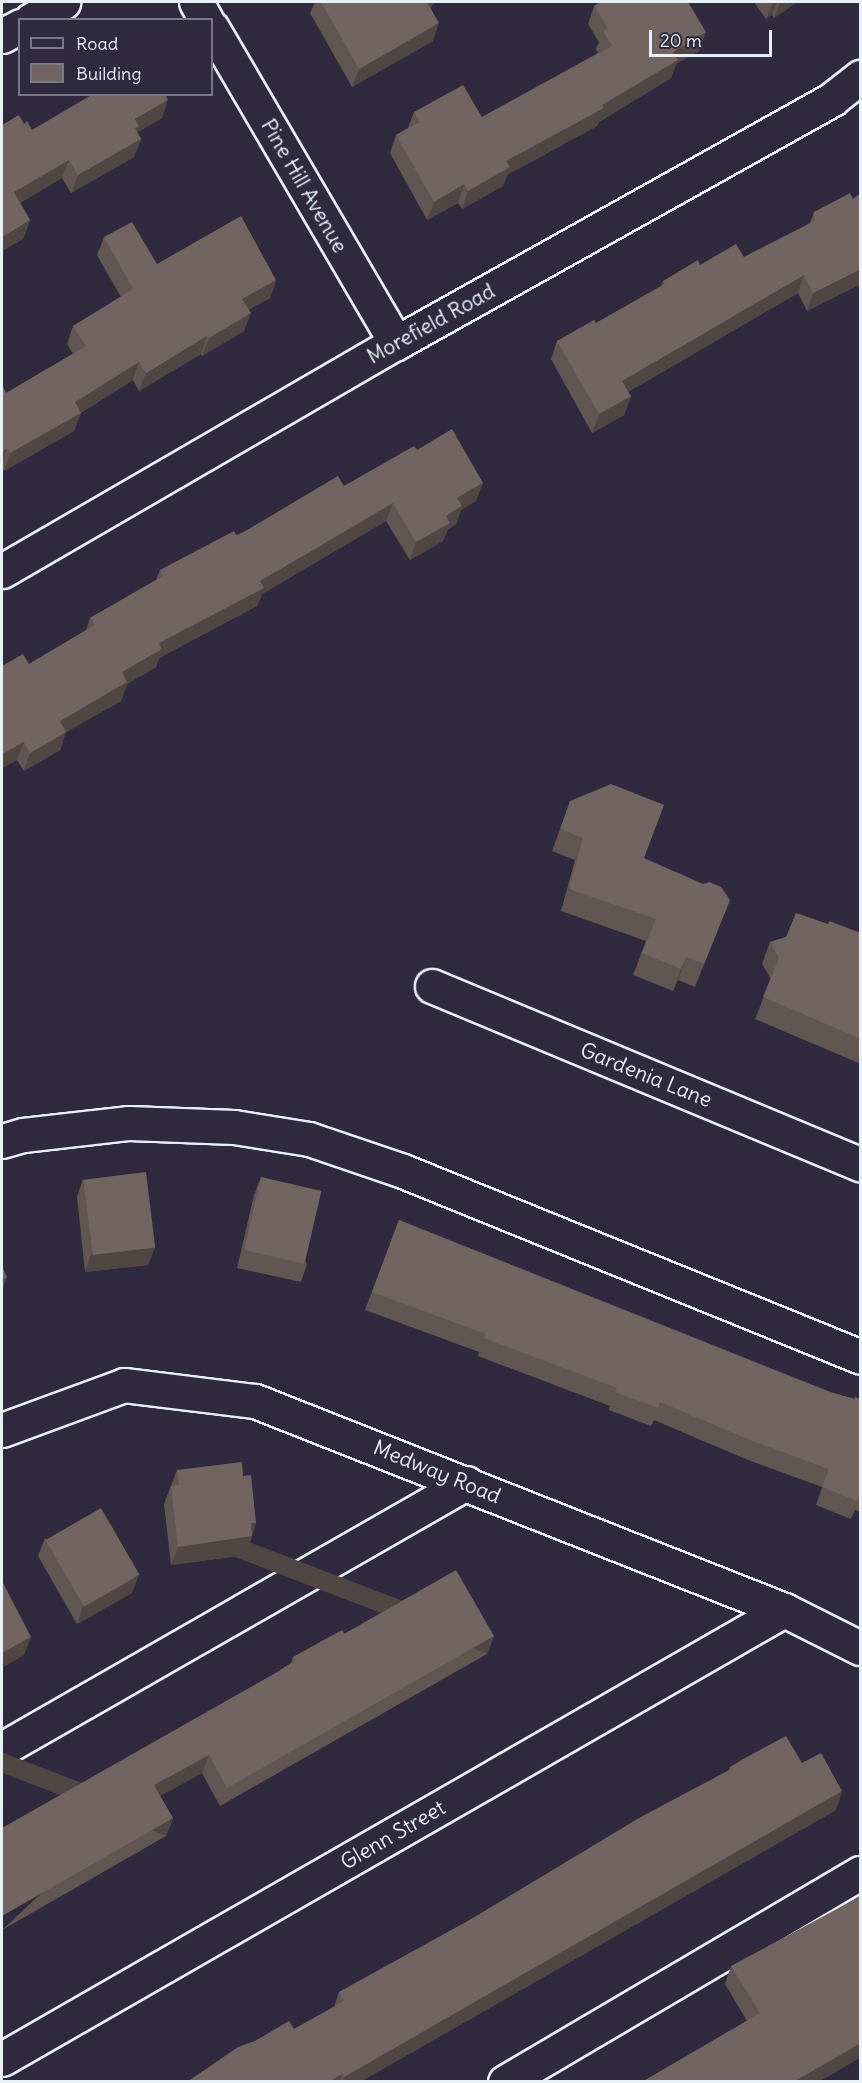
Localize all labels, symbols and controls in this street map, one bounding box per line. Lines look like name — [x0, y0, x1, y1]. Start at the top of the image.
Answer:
legend — [18, 18, 213, 96]
scale bar — [652, 18, 775, 56]
text: 20 m — [660, 29, 702, 52]
text: Road — [76, 32, 118, 55]
text: Building — [76, 62, 141, 85]
street label: Pine Hill Avenue — [255, 115, 353, 257]
street label: Morefield Road — [363, 279, 499, 369]
street label: Gardenia Lane — [577, 1037, 715, 1113]
street label: Medway Road — [370, 1435, 504, 1509]
street label: Glenn Street — [336, 1795, 450, 1875]

